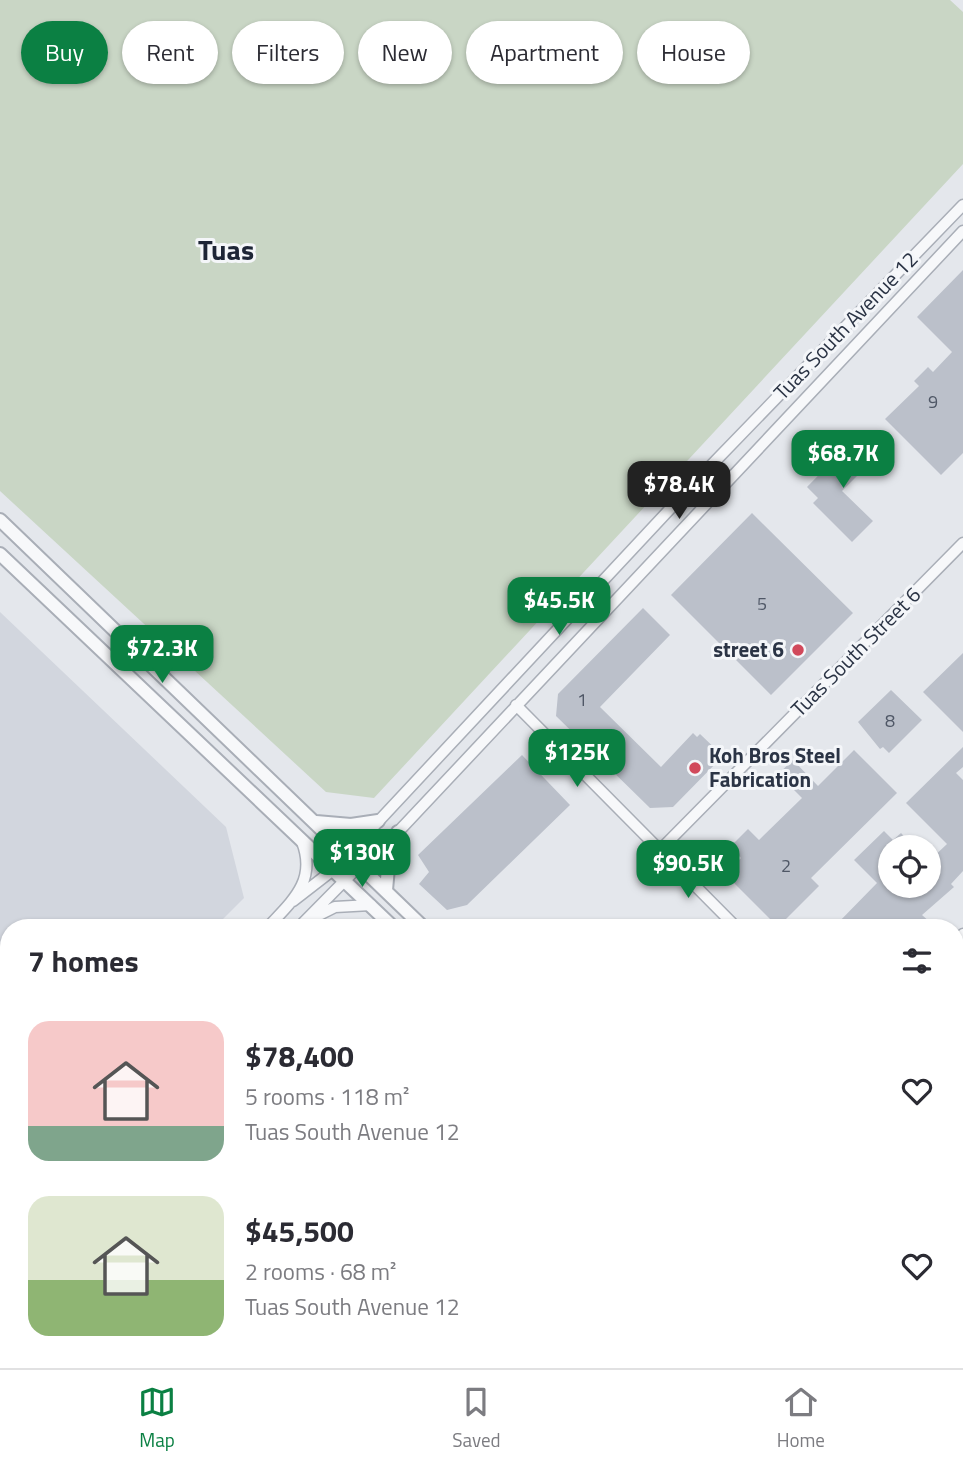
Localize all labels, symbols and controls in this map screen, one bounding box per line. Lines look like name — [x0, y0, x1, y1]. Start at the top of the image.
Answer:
chip: Buy — [21, 21, 108, 84]
chip: Rent — [122, 21, 218, 84]
chip: Filters — [232, 21, 344, 84]
chip: New — [358, 21, 452, 84]
chip: Apartment — [466, 21, 623, 84]
chip: House — [637, 21, 750, 84]
district label: Tuas — [198, 228, 254, 271]
street label: Tuas South Avenue 12 — [766, 244, 925, 407]
house number: 9 — [928, 388, 938, 415]
pin: $68.7K — [786, 430, 900, 490]
text: $68.7K — [807, 435, 879, 470]
pin: $78.4K — [622, 462, 736, 521]
text: $78.4K — [643, 466, 715, 501]
pin: $45.5K — [502, 578, 616, 637]
street label: Tuas South Street 6 — [783, 579, 928, 724]
text: $45.5K — [523, 582, 595, 617]
house number: 5 — [757, 590, 767, 617]
pin: $72.3K — [105, 626, 219, 685]
text: $72.3K — [126, 630, 198, 665]
place label: street 6 — [713, 633, 784, 665]
marker: street 6 — [790, 642, 806, 658]
house number: 1 — [577, 686, 587, 713]
house number: 8 — [885, 707, 895, 734]
pin: $125K — [528, 730, 626, 789]
text: $125K — [544, 734, 610, 769]
place label: Koh Bros Steel Fabrication — [709, 739, 841, 795]
marker: Koh Bros Steel Fabrication — [687, 760, 703, 776]
pin: $130K — [313, 830, 411, 889]
text: $130K — [329, 834, 395, 869]
map controls — [878, 835, 941, 898]
button: locate — [878, 835, 941, 898]
pin: $90.5K — [631, 841, 745, 900]
text: $90.5K — [652, 845, 724, 880]
house number: 2 — [781, 852, 791, 879]
text: 7 homes — [28, 938, 139, 984]
icon: filters — [898, 942, 936, 980]
text: $78,400 — [245, 1033, 354, 1079]
icon: home — [84, 1049, 168, 1133]
icon: heart — [898, 1072, 936, 1110]
text: 5 rooms · 118 m² — [245, 1079, 409, 1114]
text: Tuas South Avenue 12 — [245, 1114, 460, 1149]
text: $45,500 — [245, 1208, 354, 1254]
icon: home — [84, 1224, 168, 1308]
icon: heart — [898, 1247, 936, 1285]
text: 2 rooms · 68 m² — [245, 1254, 396, 1289]
text: Tuas South Avenue 12 — [245, 1289, 460, 1324]
tab: Map — [138, 1383, 176, 1454]
tab: Saved — [452, 1383, 501, 1454]
tab: Home — [777, 1383, 825, 1454]

